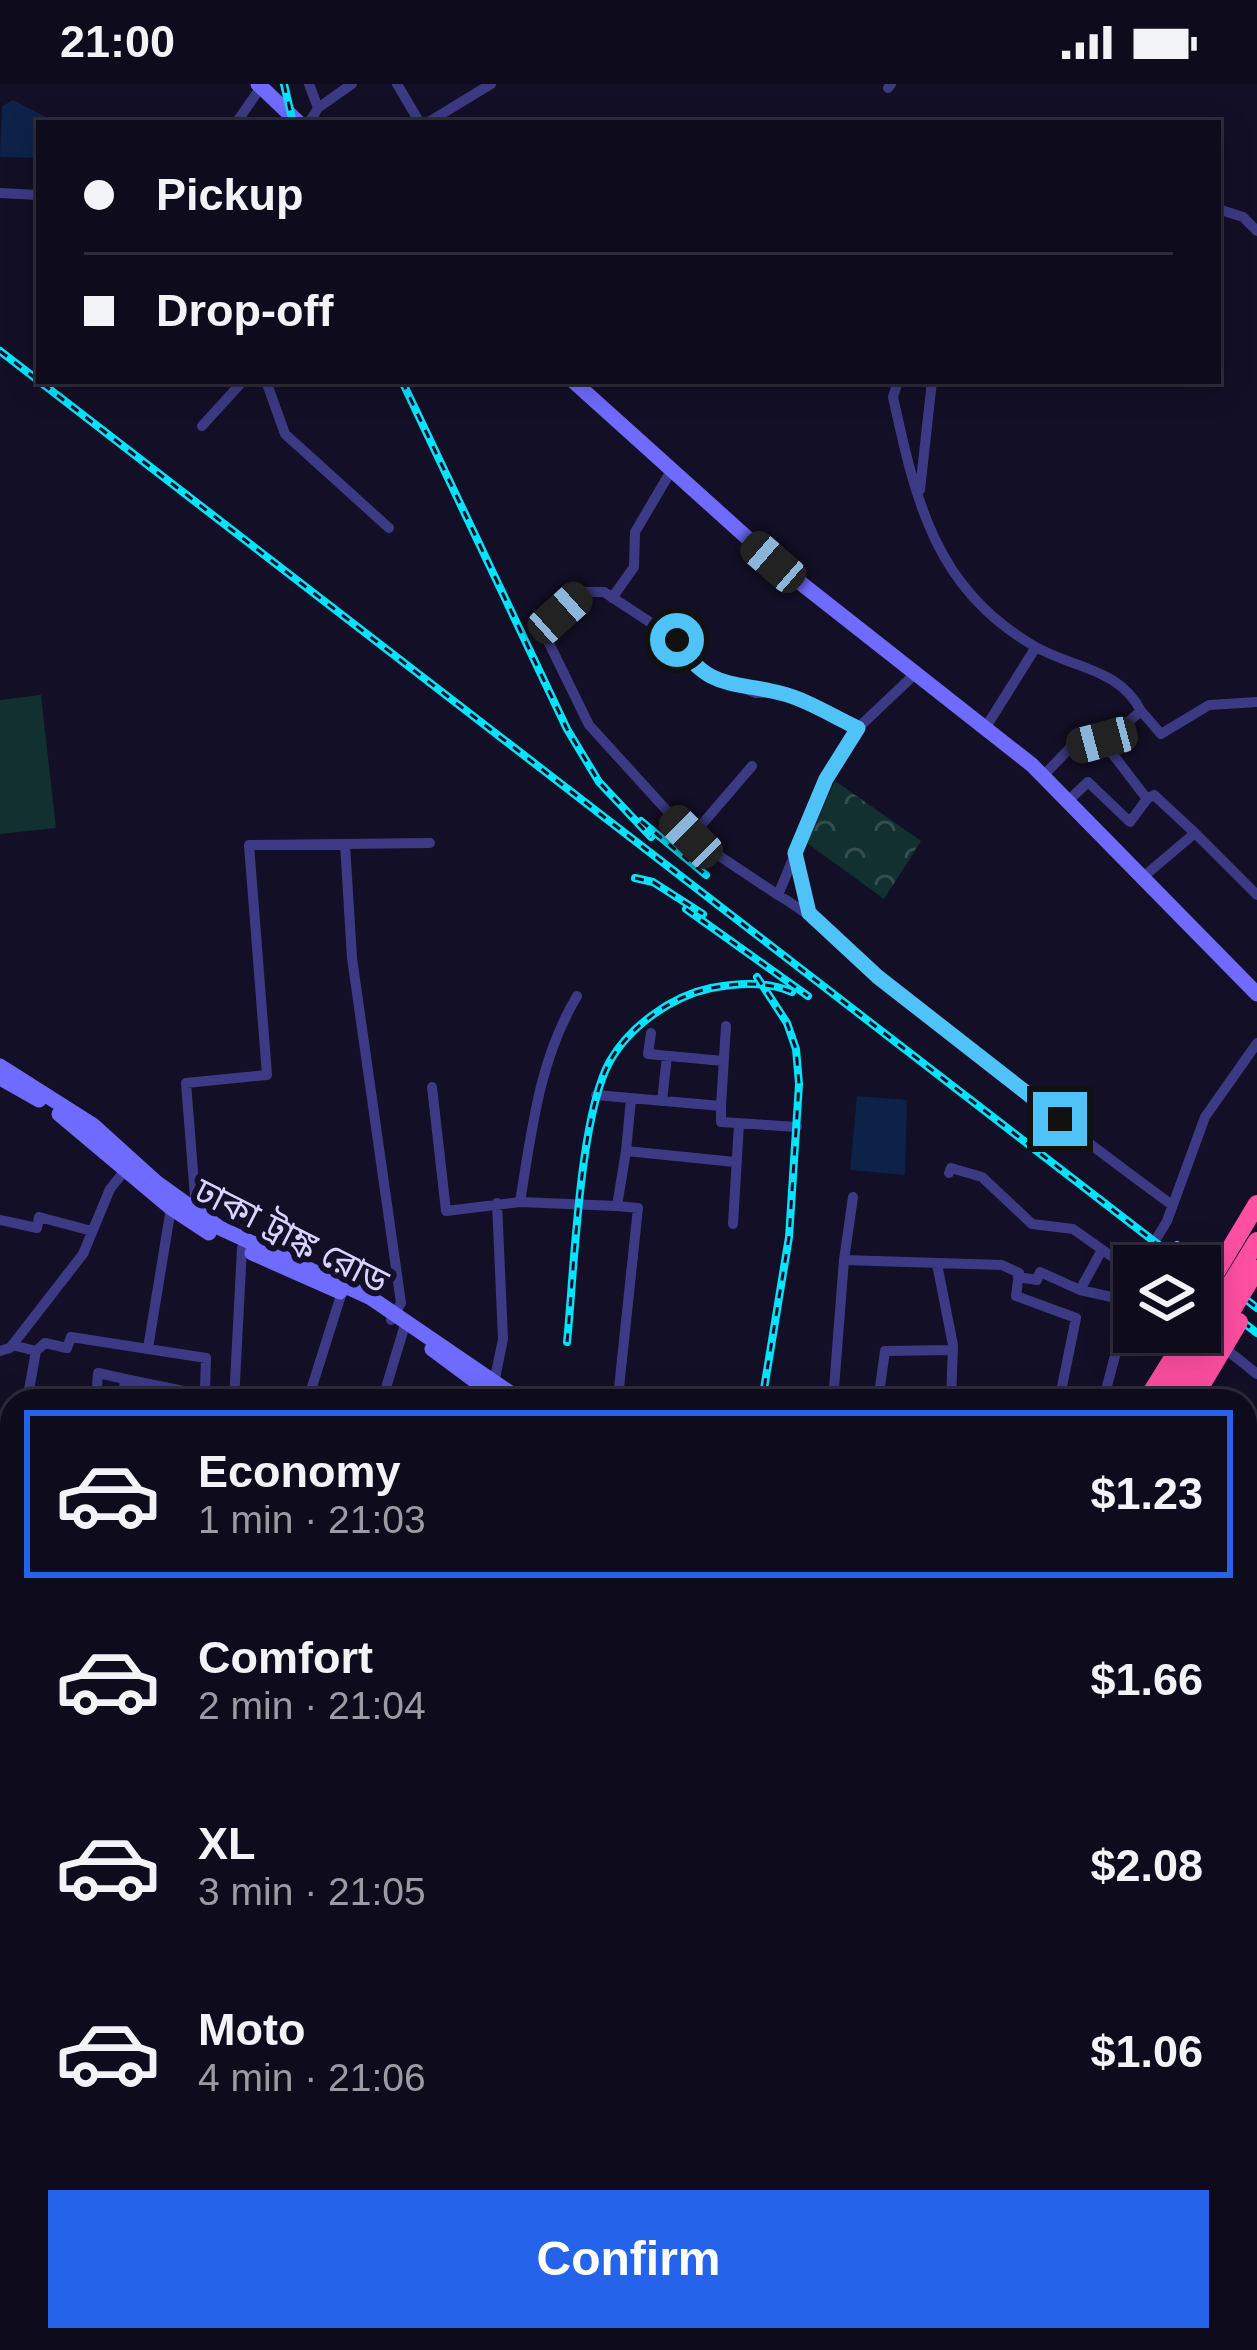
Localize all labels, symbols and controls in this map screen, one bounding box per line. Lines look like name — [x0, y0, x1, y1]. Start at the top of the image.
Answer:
text: 21:00 — [60, 16, 175, 67]
text: Pickup — [156, 169, 304, 220]
text: Drop-off — [156, 285, 333, 336]
car — [734, 525, 812, 599]
car — [521, 576, 599, 650]
route start — [650, 613, 704, 667]
car — [1063, 713, 1141, 767]
car — [653, 799, 729, 875]
route end — [1033, 1092, 1087, 1146]
street label: ঢাকা ট্রাঙ্ক রোড — [187, 1168, 396, 1302]
map controls — [1113, 1245, 1221, 1353]
button: layers — [1113, 1245, 1221, 1353]
icon: car — [54, 1440, 162, 1548]
text: Economy — [198, 1446, 401, 1497]
text: $1.23 — [1090, 1468, 1203, 1519]
text: 1 min · 21:03 — [198, 1498, 426, 1541]
icon: car — [54, 1626, 162, 1734]
text: Comfort — [198, 1632, 373, 1683]
text: $1.66 — [1090, 1654, 1203, 1705]
text: 2 min · 21:04 — [198, 1684, 426, 1727]
icon: car — [54, 1812, 162, 1920]
text: XL — [198, 1818, 256, 1869]
text: $2.08 — [1090, 1840, 1203, 1891]
text: 3 min · 21:05 — [198, 1870, 426, 1913]
icon: car — [54, 1998, 162, 2106]
text: Moto — [198, 2004, 305, 2055]
text: $1.06 — [1090, 2026, 1203, 2077]
text: 4 min · 21:06 — [198, 2056, 426, 2099]
button: Confirm — [48, 2190, 1209, 2328]

